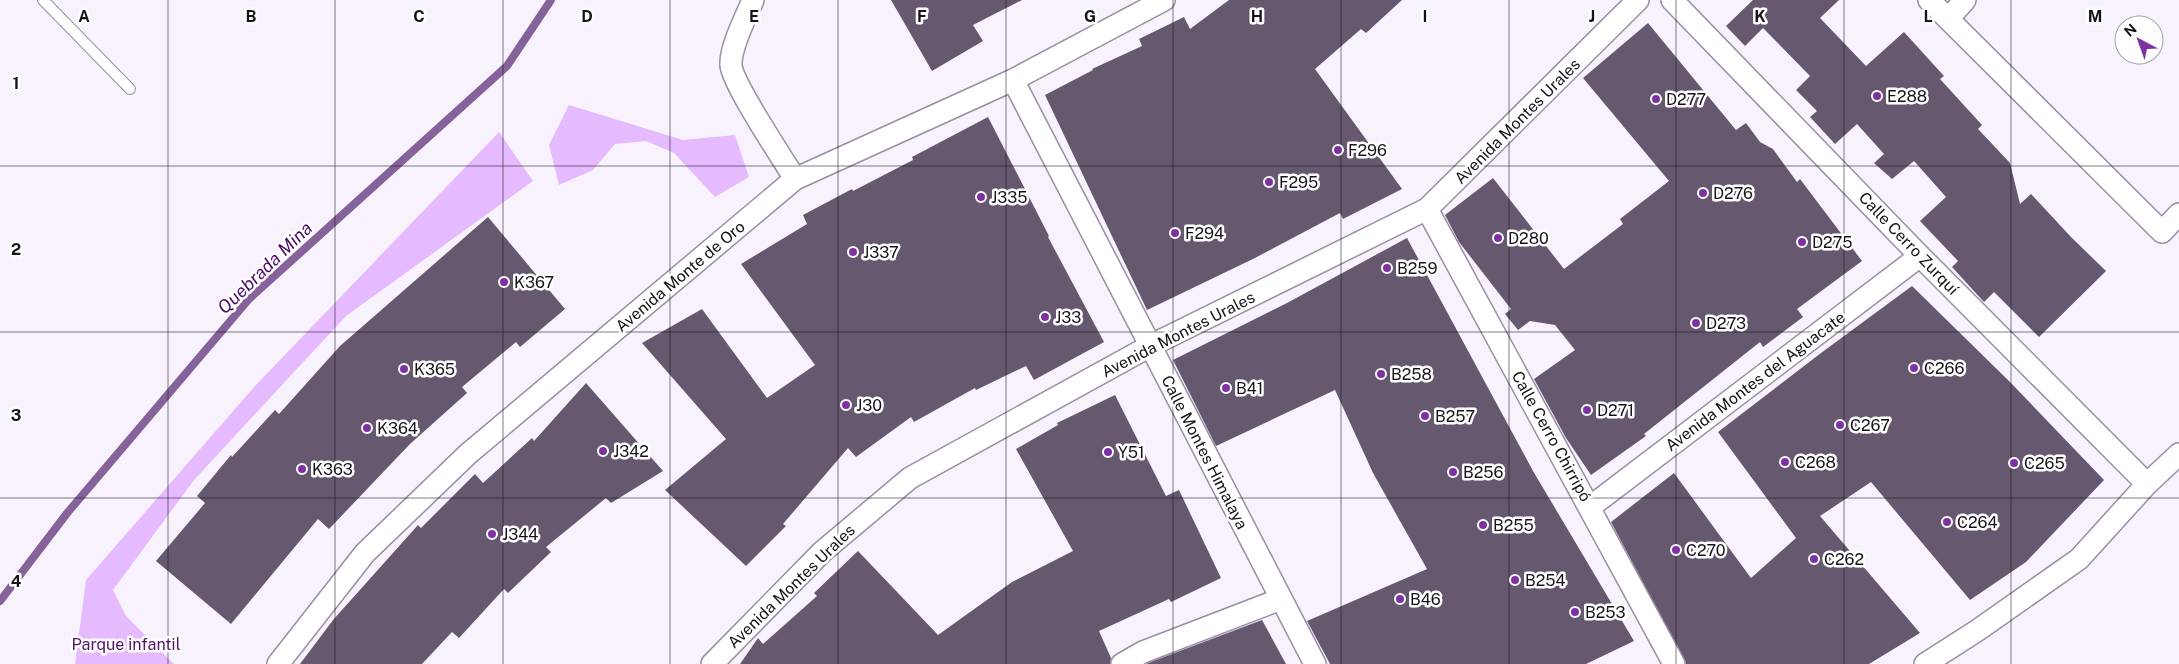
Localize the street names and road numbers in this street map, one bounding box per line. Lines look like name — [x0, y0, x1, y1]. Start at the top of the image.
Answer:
street label: Avenida Montes Urales — [1451, 55, 1584, 188]
street label: Calle Cerro Zurquí — [1855, 188, 1963, 299]
street label: Avenida Monte de Oro — [612, 217, 749, 336]
street label: Avenida Montes Urales — [1098, 288, 1258, 381]
street label: Avenida Montes del Aguacate — [1662, 308, 1849, 455]
street label: Calle Cerro Chirripó — [1508, 368, 1595, 505]
street label: Calle Montes Himalaya — [1157, 372, 1252, 532]
street label: Avenida Montes Urales — [724, 521, 859, 652]

